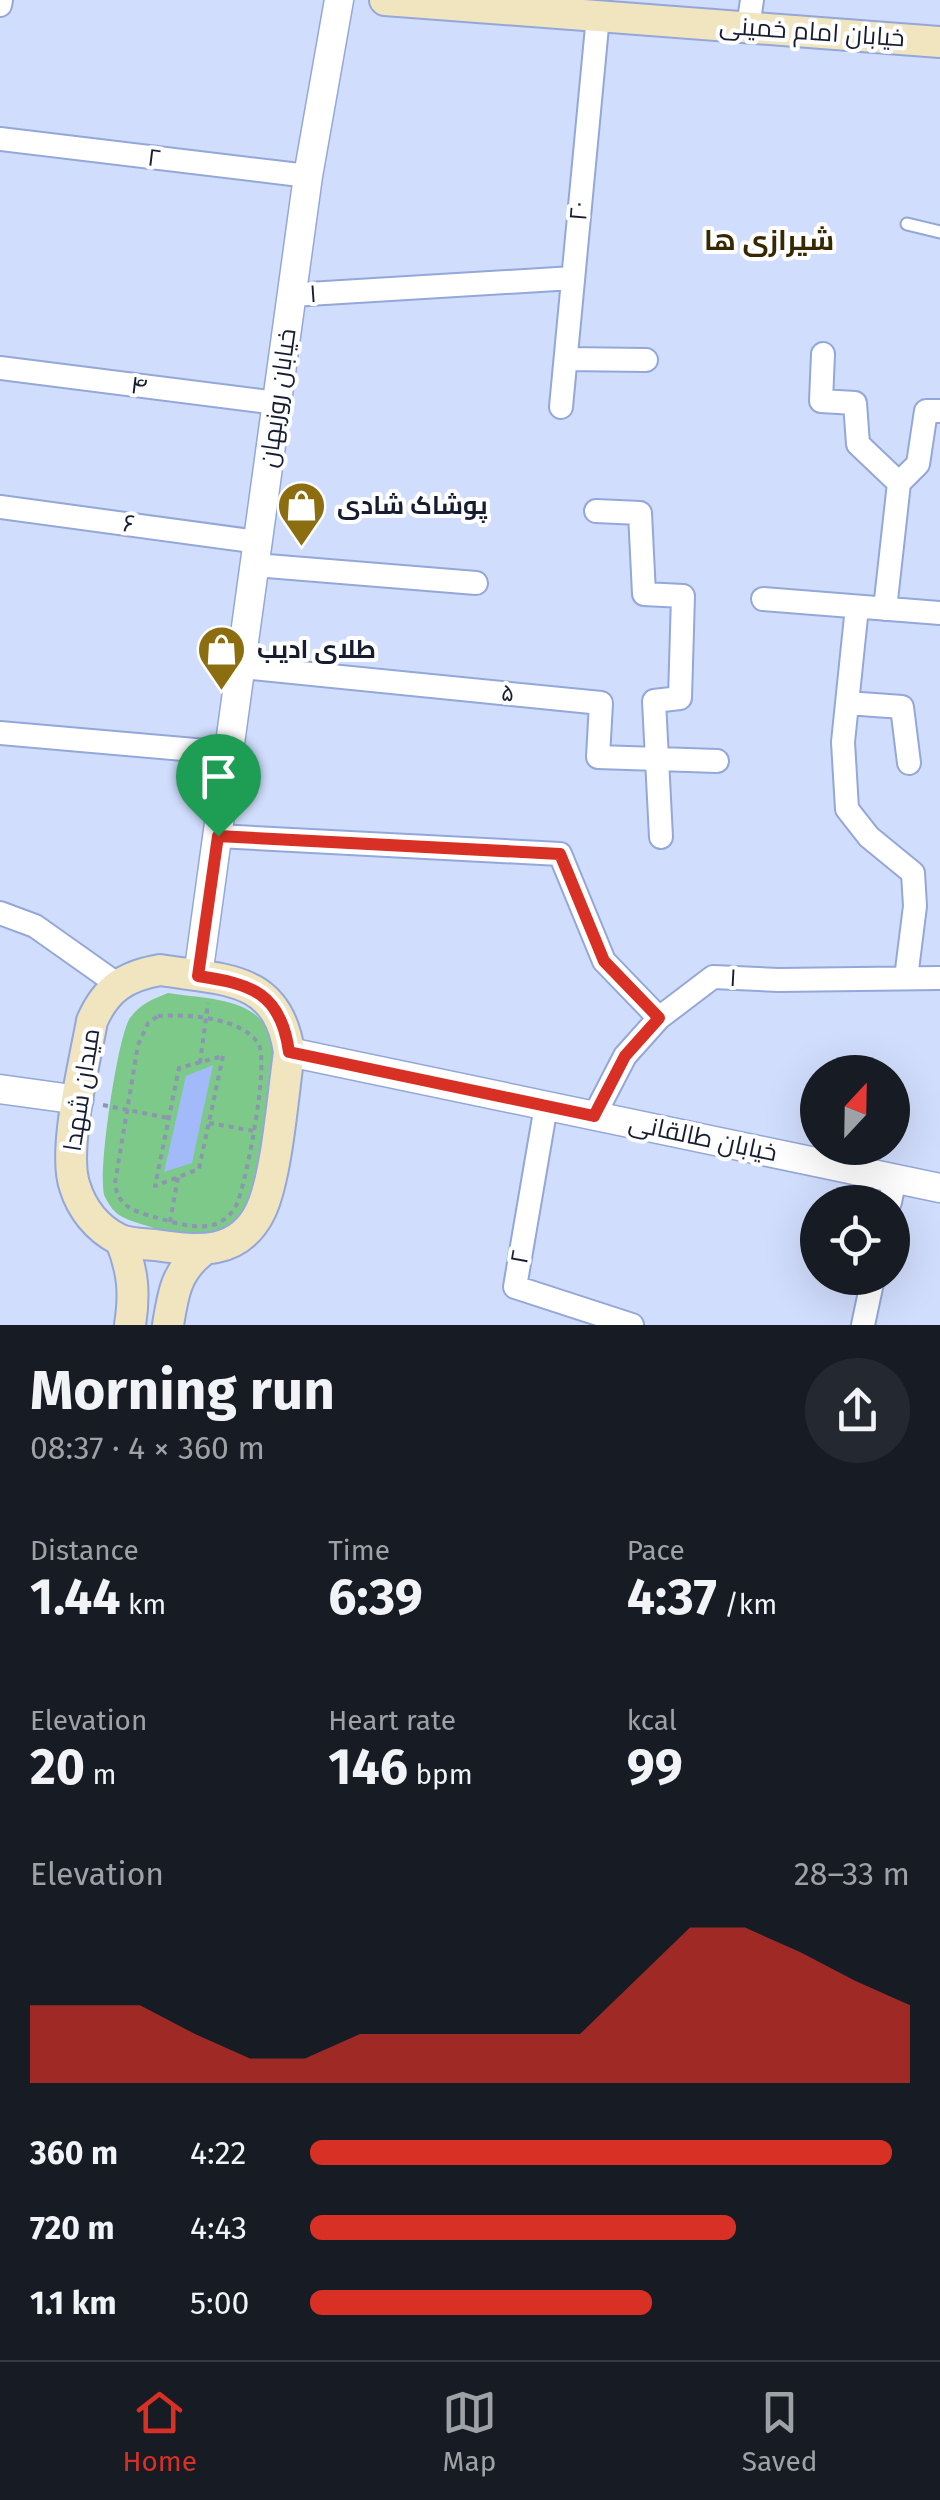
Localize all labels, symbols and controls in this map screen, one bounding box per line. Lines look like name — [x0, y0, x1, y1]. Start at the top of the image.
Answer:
street label: خیابان امام خمینی — [718, 11, 906, 55]
street label: ۲ — [146, 142, 162, 174]
street label: ۲۰ — [563, 200, 595, 222]
district label: شیرازی ها — [704, 224, 834, 257]
street label: ۱ — [308, 279, 318, 309]
street label: خیابان روزبهان — [253, 327, 303, 469]
street label: ۴ — [129, 370, 149, 402]
shop icon: پوشاک شادی — [276, 480, 328, 548]
place label: پوشاک شادی — [337, 491, 488, 523]
street label: ۶ — [121, 508, 137, 540]
shop icon: طلای ادیب — [196, 624, 248, 692]
place label: طلای ادیب — [257, 635, 376, 665]
street label: ۵ — [500, 677, 516, 709]
pin — [176, 734, 261, 837]
icon: arrive — [191, 749, 246, 804]
street label: ۱ — [728, 963, 738, 993]
street label: میدان شهدا — [57, 1026, 107, 1154]
north arrow — [800, 1055, 910, 1165]
map controls — [800, 1055, 910, 1295]
street label: خیابان طالقانی — [626, 1108, 780, 1168]
button: locate — [800, 1185, 910, 1295]
street label: ۲ — [504, 1248, 536, 1266]
text: Morning run — [30, 1358, 335, 1424]
button: share — [805, 1358, 910, 1463]
text: 08:37 · 4 × 360 m — [30, 1429, 265, 1467]
text: Distance — [30, 1534, 139, 1567]
text: Time — [328, 1534, 390, 1567]
text: Pace — [627, 1534, 685, 1567]
text: 1.44 — [30, 1567, 121, 1627]
text: 6:39 — [328, 1567, 423, 1627]
text: 4:37 — [627, 1567, 717, 1627]
text: km — [121, 1588, 166, 1621]
text: /km — [717, 1588, 777, 1621]
text: Elevation — [30, 1704, 147, 1737]
text: Heart rate — [328, 1704, 456, 1737]
text: kcal — [627, 1704, 677, 1737]
text: 20 — [30, 1737, 85, 1797]
text: 146 — [328, 1737, 408, 1797]
text: 99 — [627, 1737, 683, 1797]
text: m — [85, 1758, 117, 1791]
text: bpm — [408, 1758, 473, 1791]
text: Elevation — [30, 1855, 164, 1893]
text: 28–33 m — [794, 1855, 910, 1893]
text: 360 m — [30, 2134, 118, 2172]
text: 4:22 — [190, 2134, 246, 2172]
text: 720 m — [30, 2209, 115, 2247]
text: 4:43 — [190, 2209, 247, 2247]
text: 1.1 km — [30, 2284, 116, 2322]
text: 5:00 — [190, 2284, 249, 2322]
tab: Home — [122, 2385, 197, 2478]
tab: Map — [442, 2385, 497, 2478]
tab: Saved — [742, 2385, 818, 2478]

